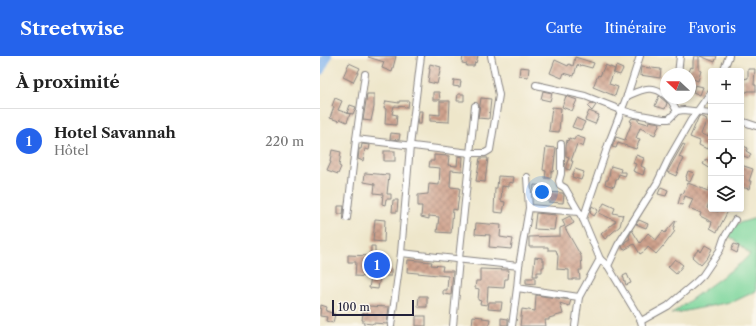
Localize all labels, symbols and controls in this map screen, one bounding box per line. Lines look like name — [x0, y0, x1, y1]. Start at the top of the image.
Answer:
text: Streetwise — [20, 17, 124, 40]
text: Carte — [546, 19, 582, 37]
text: Itinéraire — [604, 19, 666, 37]
text: Favoris — [688, 19, 736, 37]
north arrow — [660, 68, 696, 104]
map controls — [708, 68, 744, 212]
button: + — [708, 68, 744, 104]
text: À proximité — [16, 72, 120, 92]
button: − — [708, 104, 744, 140]
text: Hotel Savannah — [54, 123, 176, 142]
text: 1 — [26, 133, 32, 149]
text: 220 m — [265, 133, 304, 149]
button: locate — [708, 140, 744, 176]
text: Hôtel — [54, 142, 89, 158]
button: layers — [708, 176, 744, 212]
your location — [532, 182, 552, 202]
pin: 1 — [364, 250, 390, 280]
scale bar — [332, 298, 414, 317]
text: 100 m — [338, 300, 370, 314]

